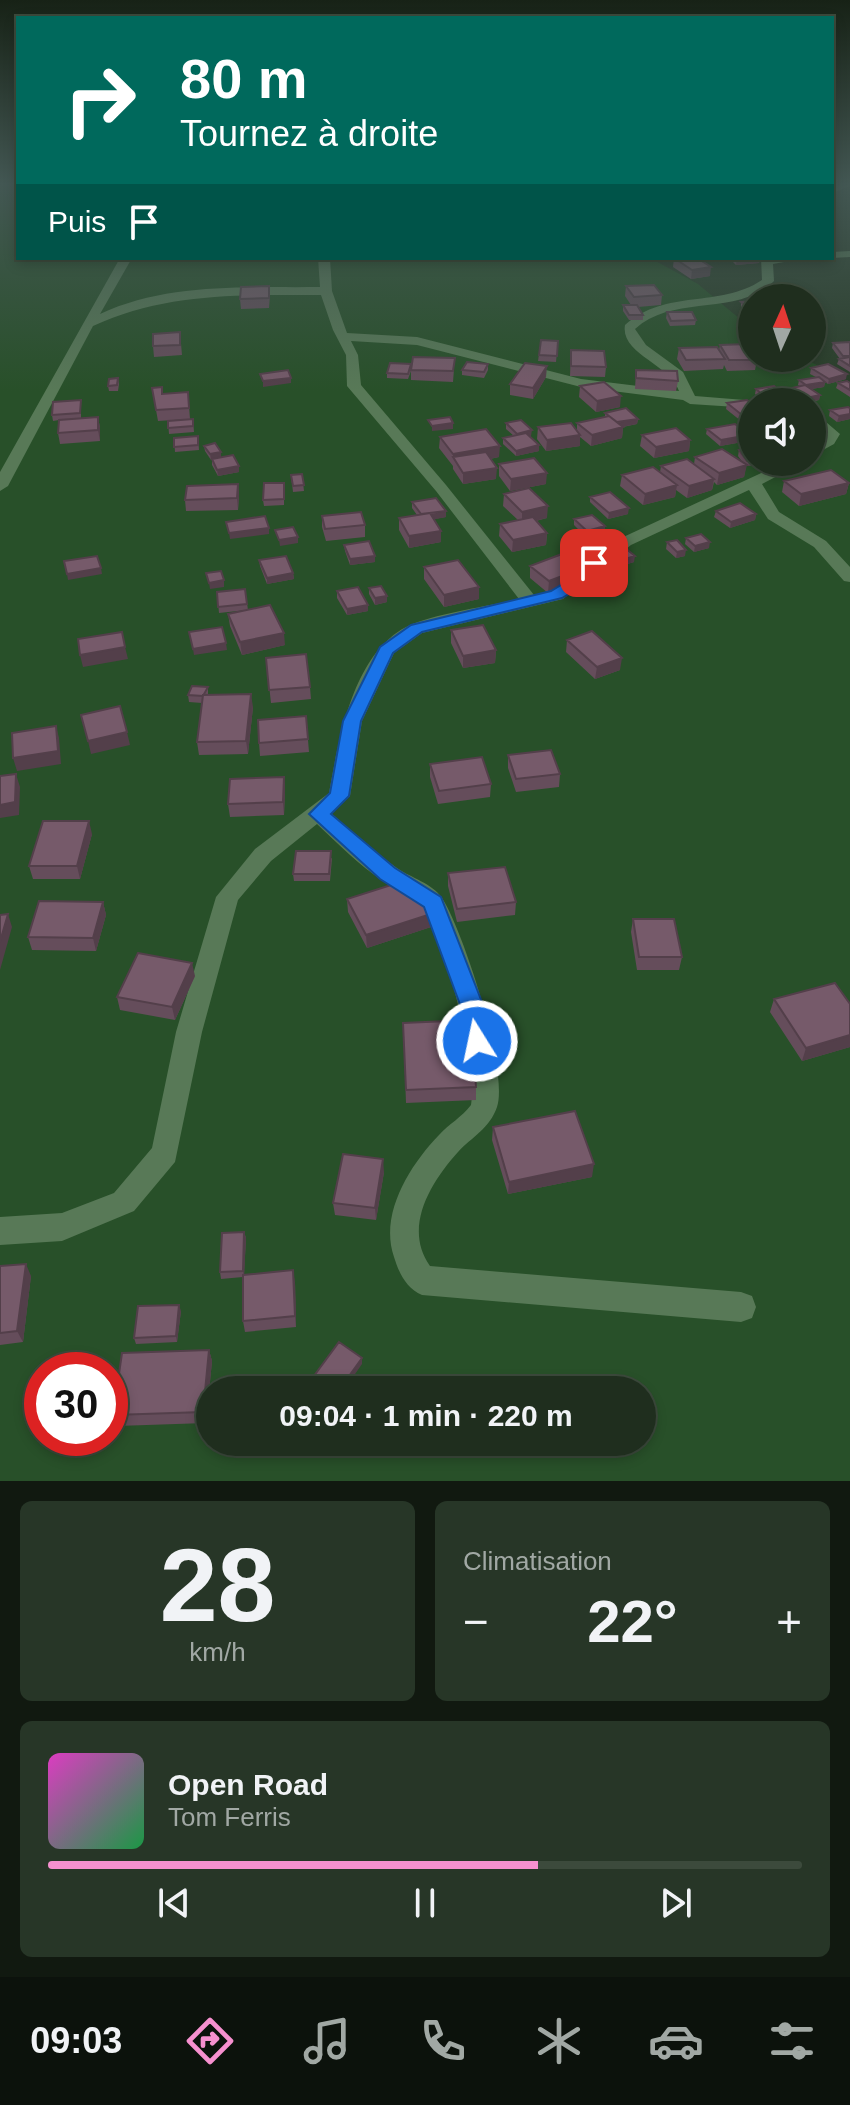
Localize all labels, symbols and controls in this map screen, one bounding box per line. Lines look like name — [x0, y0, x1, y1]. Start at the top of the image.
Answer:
text: 80 m — [180, 47, 308, 110]
icon: right — [48, 48, 152, 152]
text: Tournez à droite — [180, 113, 438, 154]
icon: arrive — [122, 200, 166, 244]
text: Puis — [48, 205, 106, 238]
north arrow — [738, 284, 826, 372]
map controls — [738, 284, 826, 476]
button: sound — [738, 388, 826, 476]
pin — [560, 529, 628, 597]
icon: arrive — [572, 541, 616, 585]
position arrow — [435, 999, 519, 1083]
speed limit sign: 30 — [24, 1352, 128, 1456]
text: 09:04 · 1 min · 220 m — [279, 1399, 573, 1432]
text: 28 — [160, 1527, 275, 1643]
text: Climatisation — [463, 1546, 612, 1576]
text: 22° — [587, 1588, 678, 1655]
text: − — [463, 1597, 489, 1646]
text: + — [776, 1597, 802, 1646]
text: km/h — [189, 1637, 246, 1667]
text: Open Road — [168, 1768, 328, 1801]
text: Tom Ferris — [168, 1802, 291, 1832]
icon: previous — [152, 1881, 196, 1925]
icon: pause — [403, 1881, 447, 1925]
icon: next — [654, 1881, 698, 1925]
icon: directions — [182, 2013, 238, 2069]
icon: music — [299, 2013, 355, 2069]
icon: phone — [415, 2013, 471, 2069]
icon: climate — [531, 2013, 587, 2069]
icon: car — [648, 2013, 704, 2069]
icon: filters — [764, 2013, 820, 2069]
text: 09:03 — [30, 2020, 122, 2061]

